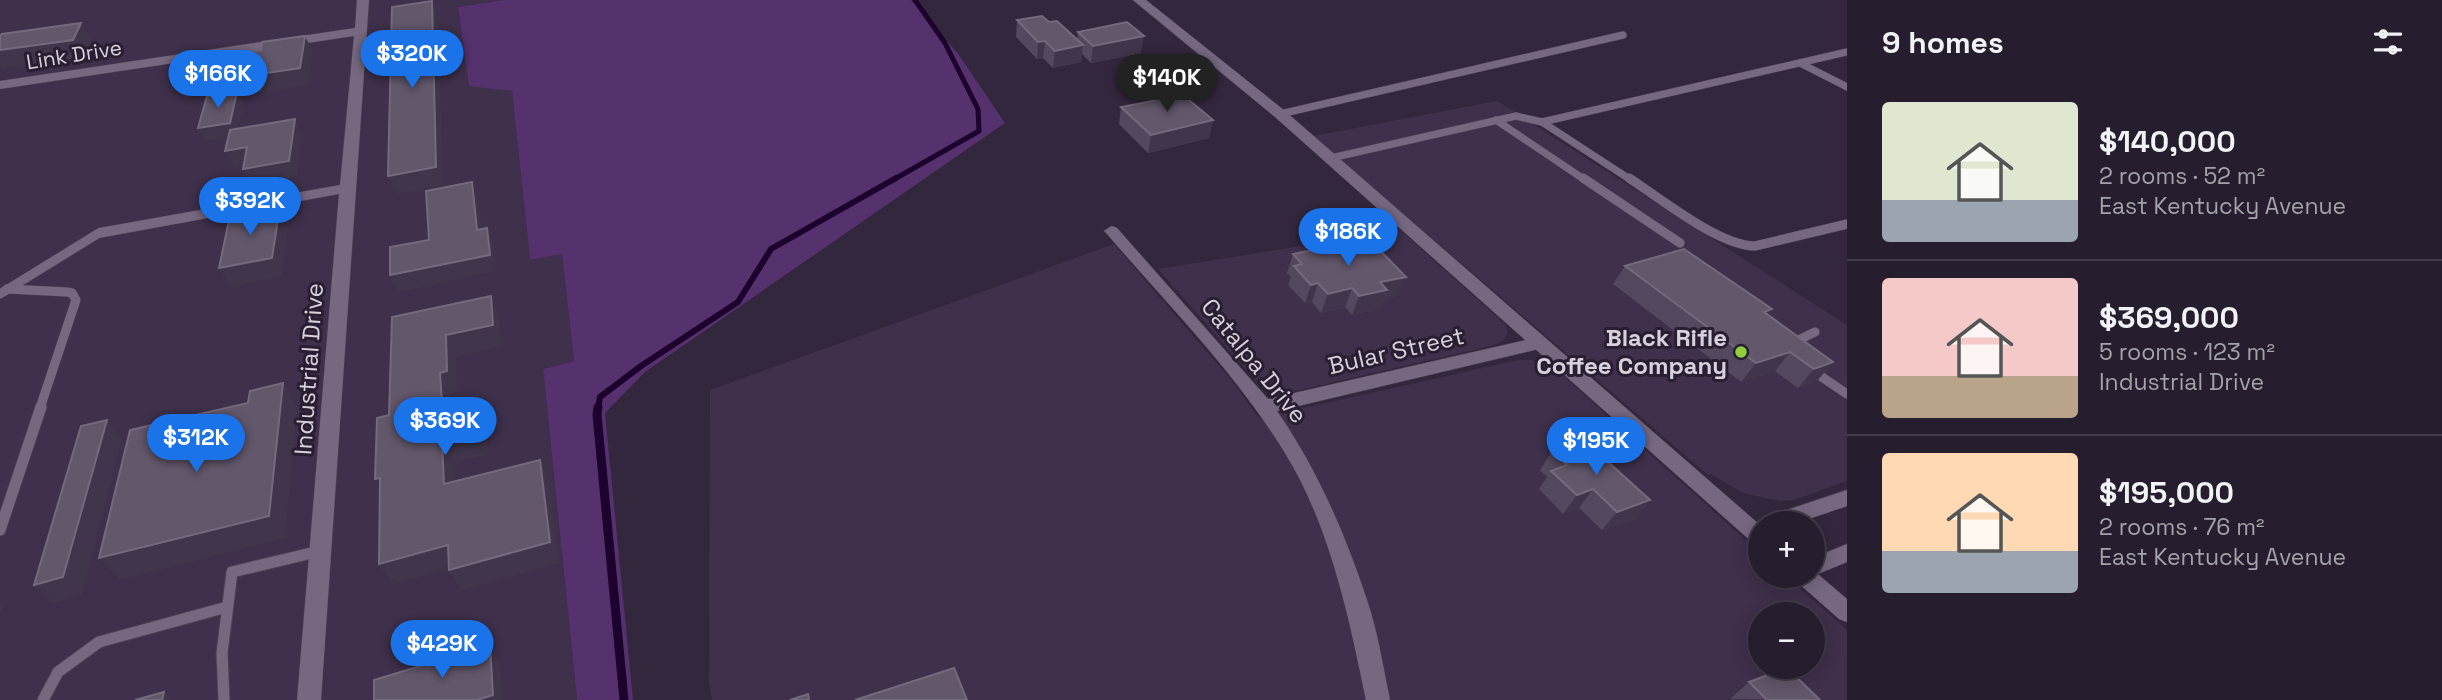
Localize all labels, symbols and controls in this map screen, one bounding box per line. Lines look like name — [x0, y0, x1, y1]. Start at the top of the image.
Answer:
text: 9 homes — [1882, 23, 2004, 62]
icon: filters — [2369, 23, 2407, 61]
pin: $320K — [363, 31, 461, 90]
street label: Link Drive — [24, 34, 124, 75]
text: $320K — [377, 38, 447, 68]
pin: $166K — [169, 50, 267, 110]
pin: $140K — [1118, 54, 1216, 114]
text: $166K — [184, 58, 252, 88]
text: $140K — [1133, 62, 1201, 92]
text: $140,000 — [2099, 122, 2236, 161]
icon: home — [1938, 130, 2022, 214]
text: 2 rooms · 52 m² — [2099, 161, 2265, 191]
pin: $392K — [201, 177, 299, 237]
text: $392K — [215, 185, 285, 215]
text: East Kentucky Avenue — [2099, 191, 2346, 221]
pin: $186K — [1299, 208, 1397, 268]
text: $186K — [1315, 216, 1381, 246]
street label: Industrial Drive — [287, 282, 330, 456]
street label: Catalpa Drive — [1195, 292, 1314, 430]
text: $369,000 — [2099, 298, 2239, 337]
icon: home — [1938, 306, 2022, 390]
street label: Bular Street — [1325, 320, 1467, 381]
place label: Black Rifle Coffee Company — [1536, 322, 1727, 381]
text: 5 rooms · 123 m² — [2099, 337, 2275, 367]
marker: Black Rifle Coffee Company — [1733, 344, 1749, 360]
text: Industrial Drive — [2099, 367, 2264, 397]
pin: $369K — [396, 398, 494, 457]
text: $369K — [410, 405, 480, 435]
pin: $312K — [147, 414, 245, 474]
pin: $195K — [1547, 418, 1645, 477]
text: $312K — [163, 422, 229, 452]
text: $195K — [1563, 425, 1629, 455]
text: $195,000 — [2099, 473, 2234, 512]
icon: home — [1938, 481, 2022, 565]
map controls — [1748, 511, 1825, 679]
button: + — [1748, 511, 1825, 588]
text: 2 rooms · 76 m² — [2099, 512, 2264, 542]
text: East Kentucky Avenue — [2099, 542, 2346, 572]
button: − — [1748, 602, 1825, 679]
pin: $429K — [393, 620, 491, 680]
text: $429K — [407, 628, 477, 658]

